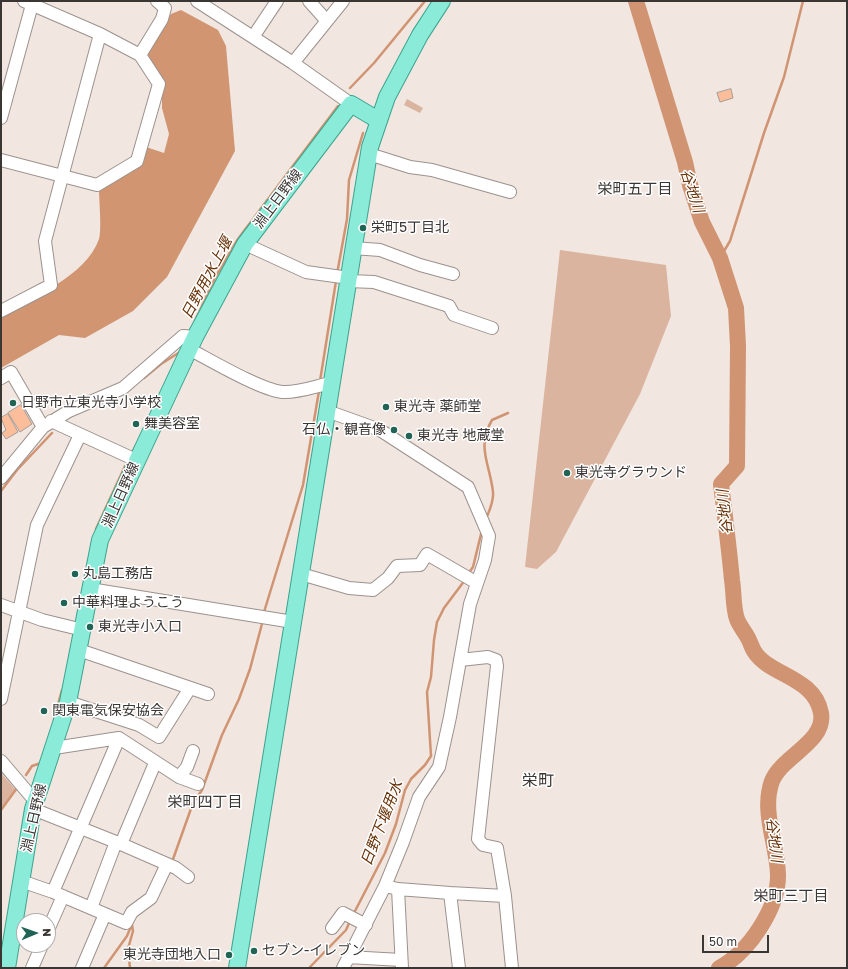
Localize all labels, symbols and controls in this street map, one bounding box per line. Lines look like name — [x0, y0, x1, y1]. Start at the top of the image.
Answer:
street label: 淵上日野線 — [250, 166, 306, 232]
water label: 谷地川 — [676, 167, 708, 215]
district label: 栄町五丁目 — [598, 180, 672, 198]
place label: 栄町5丁目北 — [371, 220, 449, 236]
marker: 栄町5丁目北 — [358, 223, 368, 233]
water label: 日野用水上堰 — [178, 234, 236, 322]
place label: 日野市立東光寺小学校 — [21, 395, 161, 411]
marker: 日野市立東光寺小学校 — [8, 398, 18, 408]
place label: 東光寺 薬師堂 — [394, 399, 481, 415]
marker: 東光寺 薬師堂 — [381, 402, 391, 412]
place label: 舞美容室 — [144, 416, 200, 432]
marker: 舞美容室 — [131, 419, 141, 429]
place label: 石仏・観音像 — [302, 422, 386, 438]
marker: 石仏・観音像 — [389, 425, 399, 435]
place label: 東光寺 地蔵堂 — [417, 428, 504, 444]
marker: 東光寺 地蔵堂 — [404, 431, 414, 441]
street label: 淵上日野線 — [99, 460, 143, 530]
place label: 東光寺グラウンド — [575, 465, 687, 481]
marker: 東光寺グラウンド — [562, 468, 572, 478]
water label: 谷地川 — [714, 489, 736, 535]
place label: 丸島工務店 — [83, 566, 153, 582]
marker: 丸島工務店 — [70, 569, 80, 579]
place label: 中華料理ようこう — [72, 595, 184, 611]
marker: 中華料理ようこう — [59, 598, 69, 608]
place label: 東光寺小入口 — [98, 619, 182, 635]
marker: 東光寺小入口 — [85, 622, 95, 632]
place label: 関東電気保安協会 — [52, 703, 164, 719]
marker: 関東電気保安協会 — [39, 706, 49, 716]
district label: 栄町 — [522, 771, 554, 791]
water label: 日野下堰用水 — [357, 778, 407, 868]
street label: 淵上日野線 — [18, 782, 50, 854]
district label: 栄町四丁目 — [168, 793, 242, 811]
water label: 谷地川 — [762, 817, 786, 863]
district label: 栄町三丁目 — [754, 887, 828, 905]
north arrow — [16, 913, 56, 953]
scale bar — [704, 927, 771, 953]
text: N — [41, 928, 54, 937]
text: 50 m — [709, 934, 737, 949]
place label: セブン-イレブン — [262, 943, 365, 959]
marker: セブン-イレブン — [249, 946, 259, 956]
place label: 東光寺団地入口 — [123, 947, 221, 963]
marker: 東光寺団地入口 — [224, 950, 234, 960]

